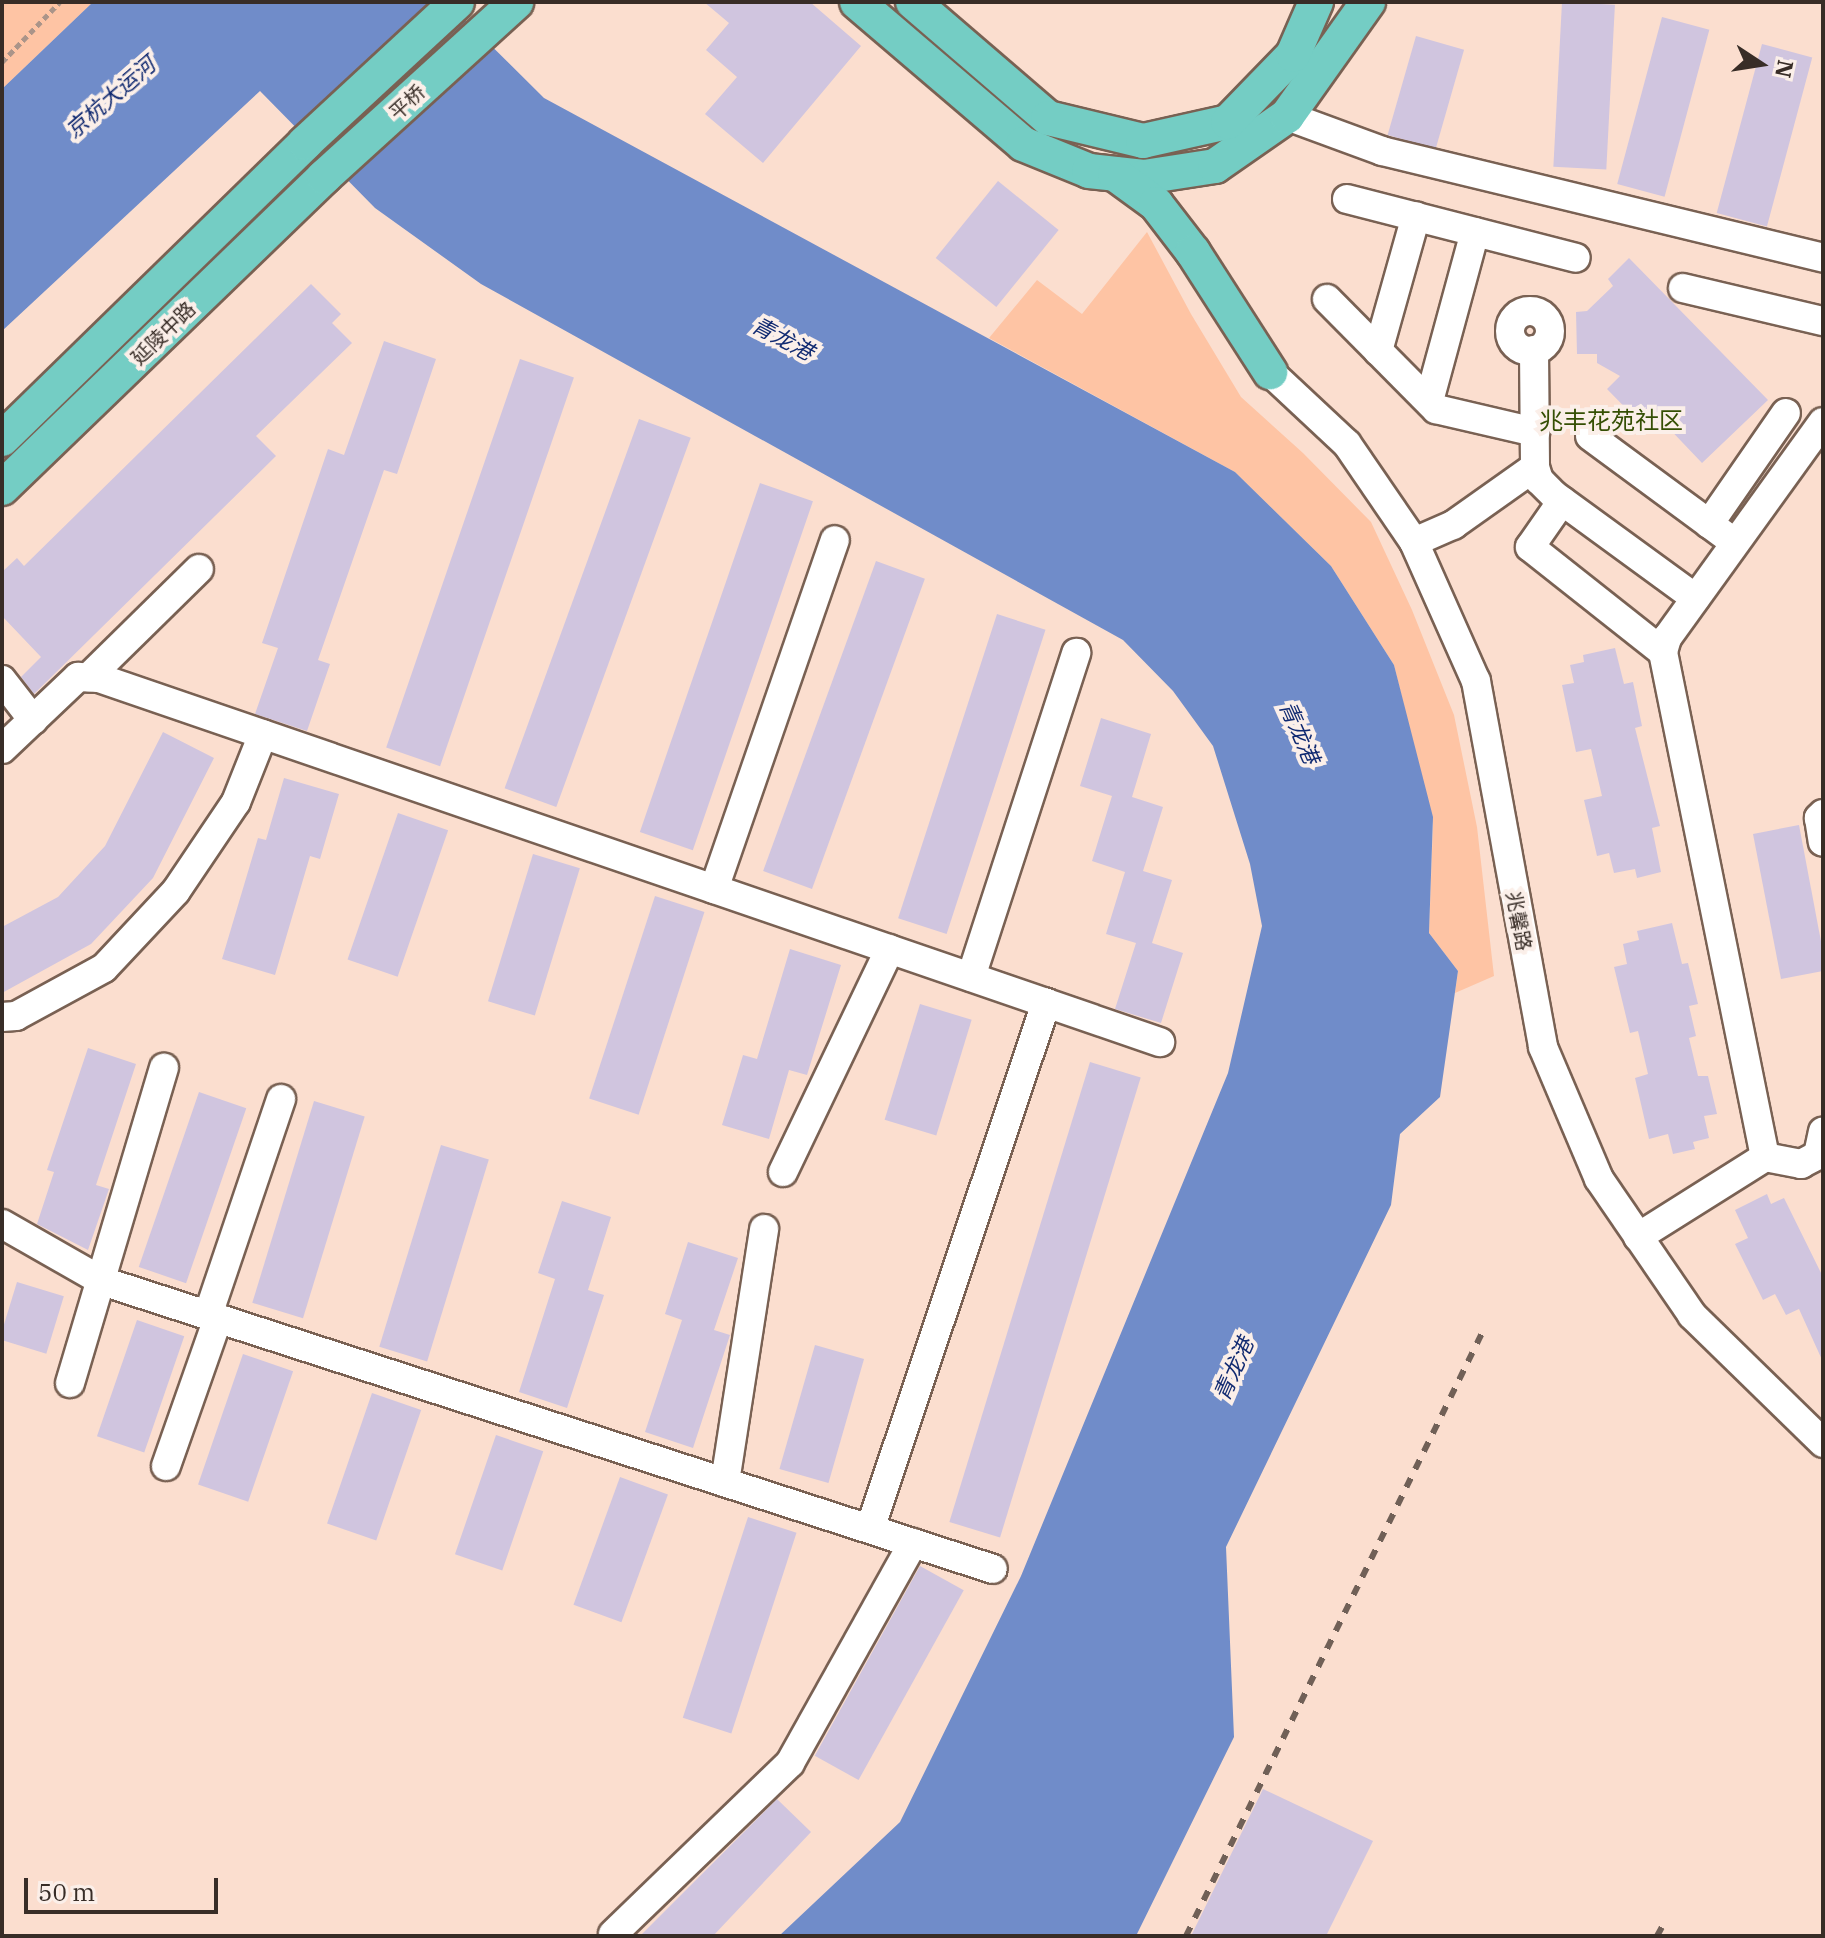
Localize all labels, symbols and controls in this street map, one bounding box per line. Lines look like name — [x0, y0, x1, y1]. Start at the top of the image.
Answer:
north arrow — [1721, 24, 1801, 104]
water label: 京杭大运河 — [60, 51, 160, 143]
text: N — [1769, 58, 1801, 81]
street label: 平桥 — [384, 80, 430, 124]
street label: 延陵中路 — [126, 297, 200, 369]
water label: 青龙港 — [748, 311, 818, 365]
district label: 兆丰花苑社区 — [1539, 407, 1683, 435]
water label: 青龙港 — [1275, 696, 1325, 768]
street label: 兆馨路 — [1501, 889, 1537, 953]
water label: 青龙港 — [1208, 1333, 1258, 1405]
scale bar — [28, 1862, 222, 1912]
text: 50 m — [38, 1876, 95, 1908]

